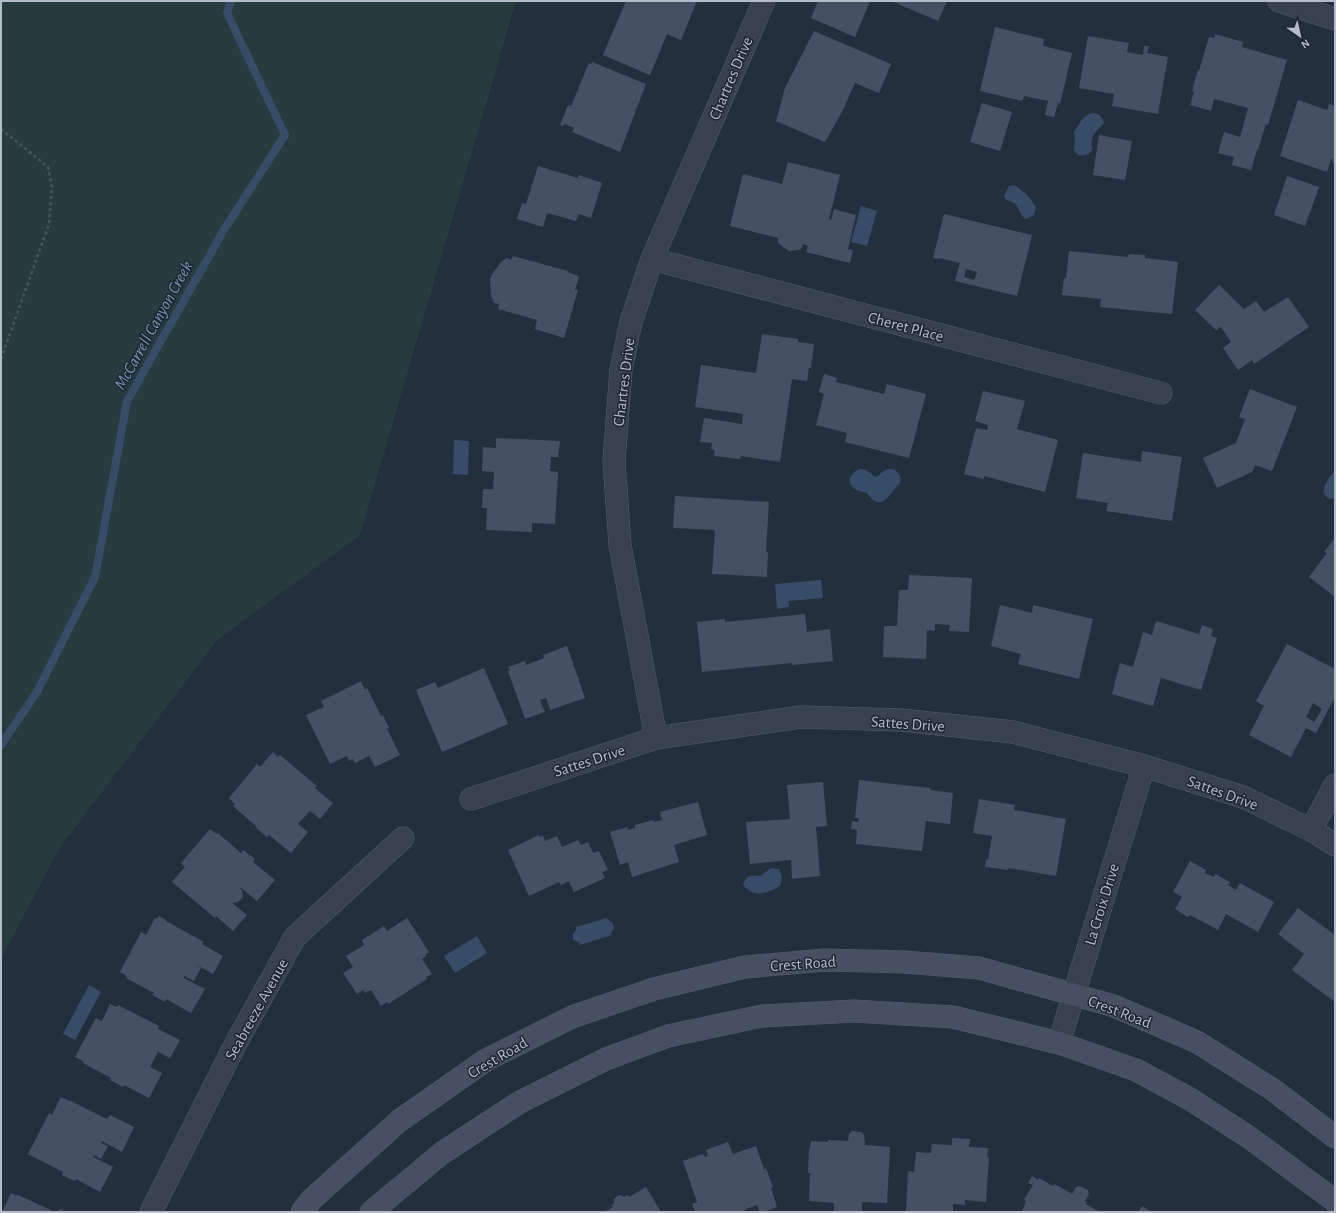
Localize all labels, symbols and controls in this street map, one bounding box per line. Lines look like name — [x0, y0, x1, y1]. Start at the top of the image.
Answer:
north arrow — [1280, 16, 1320, 56]
street label: Chartres Drive — [706, 35, 756, 122]
text: N — [1299, 37, 1312, 51]
water label: McCarrell Canyon Creek — [111, 258, 196, 392]
street label: Cheret Place — [866, 309, 945, 345]
street label: Chartres Drive — [611, 337, 637, 427]
street label: Sattes Drive — [871, 713, 945, 735]
street label: Sattes Drive — [552, 742, 627, 780]
street label: Sattes Drive — [1185, 773, 1260, 813]
street label: La Croix Drive — [1082, 862, 1122, 947]
street label: Crest Road — [770, 954, 837, 974]
street label: Seabreeze Avenue — [222, 956, 291, 1063]
street label: Crest Road — [1086, 993, 1153, 1031]
street label: Crest Road — [465, 1034, 530, 1081]

